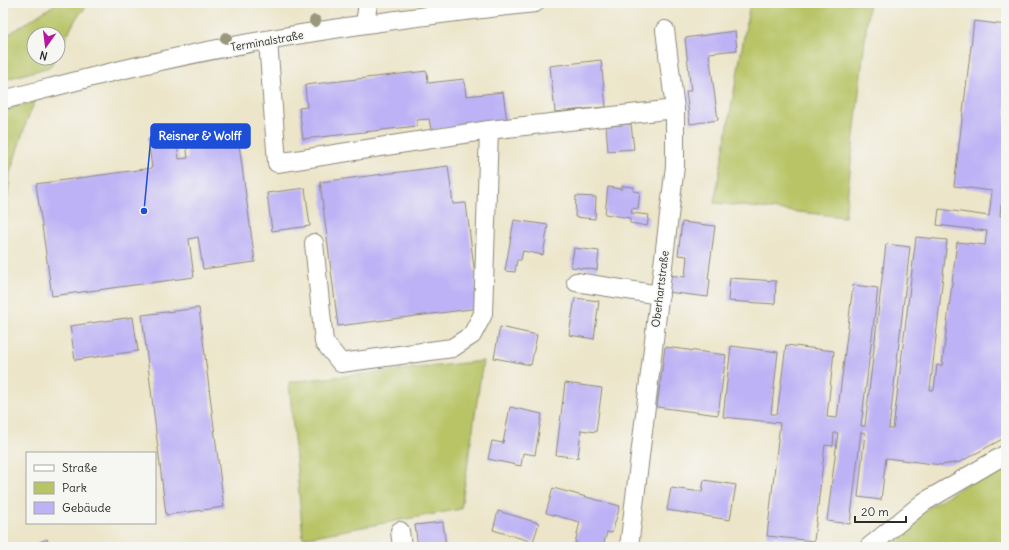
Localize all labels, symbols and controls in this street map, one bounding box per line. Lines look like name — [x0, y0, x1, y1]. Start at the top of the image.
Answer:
north arrow — [26, 26, 66, 66]
street label: Terminalstraße — [229, 28, 305, 54]
text: N — [38, 48, 49, 63]
callout: Reisner & Wolff — [151, 124, 250, 148]
text: Reisner & Wolff — [159, 128, 243, 143]
street label: Oberhartstraße — [648, 250, 672, 328]
legend — [26, 452, 156, 524]
text: Straße — [62, 460, 97, 475]
text: Park — [62, 480, 87, 495]
scale bar — [855, 498, 906, 524]
text: Gebäude — [62, 500, 111, 515]
text: 20 m — [861, 504, 889, 519]

